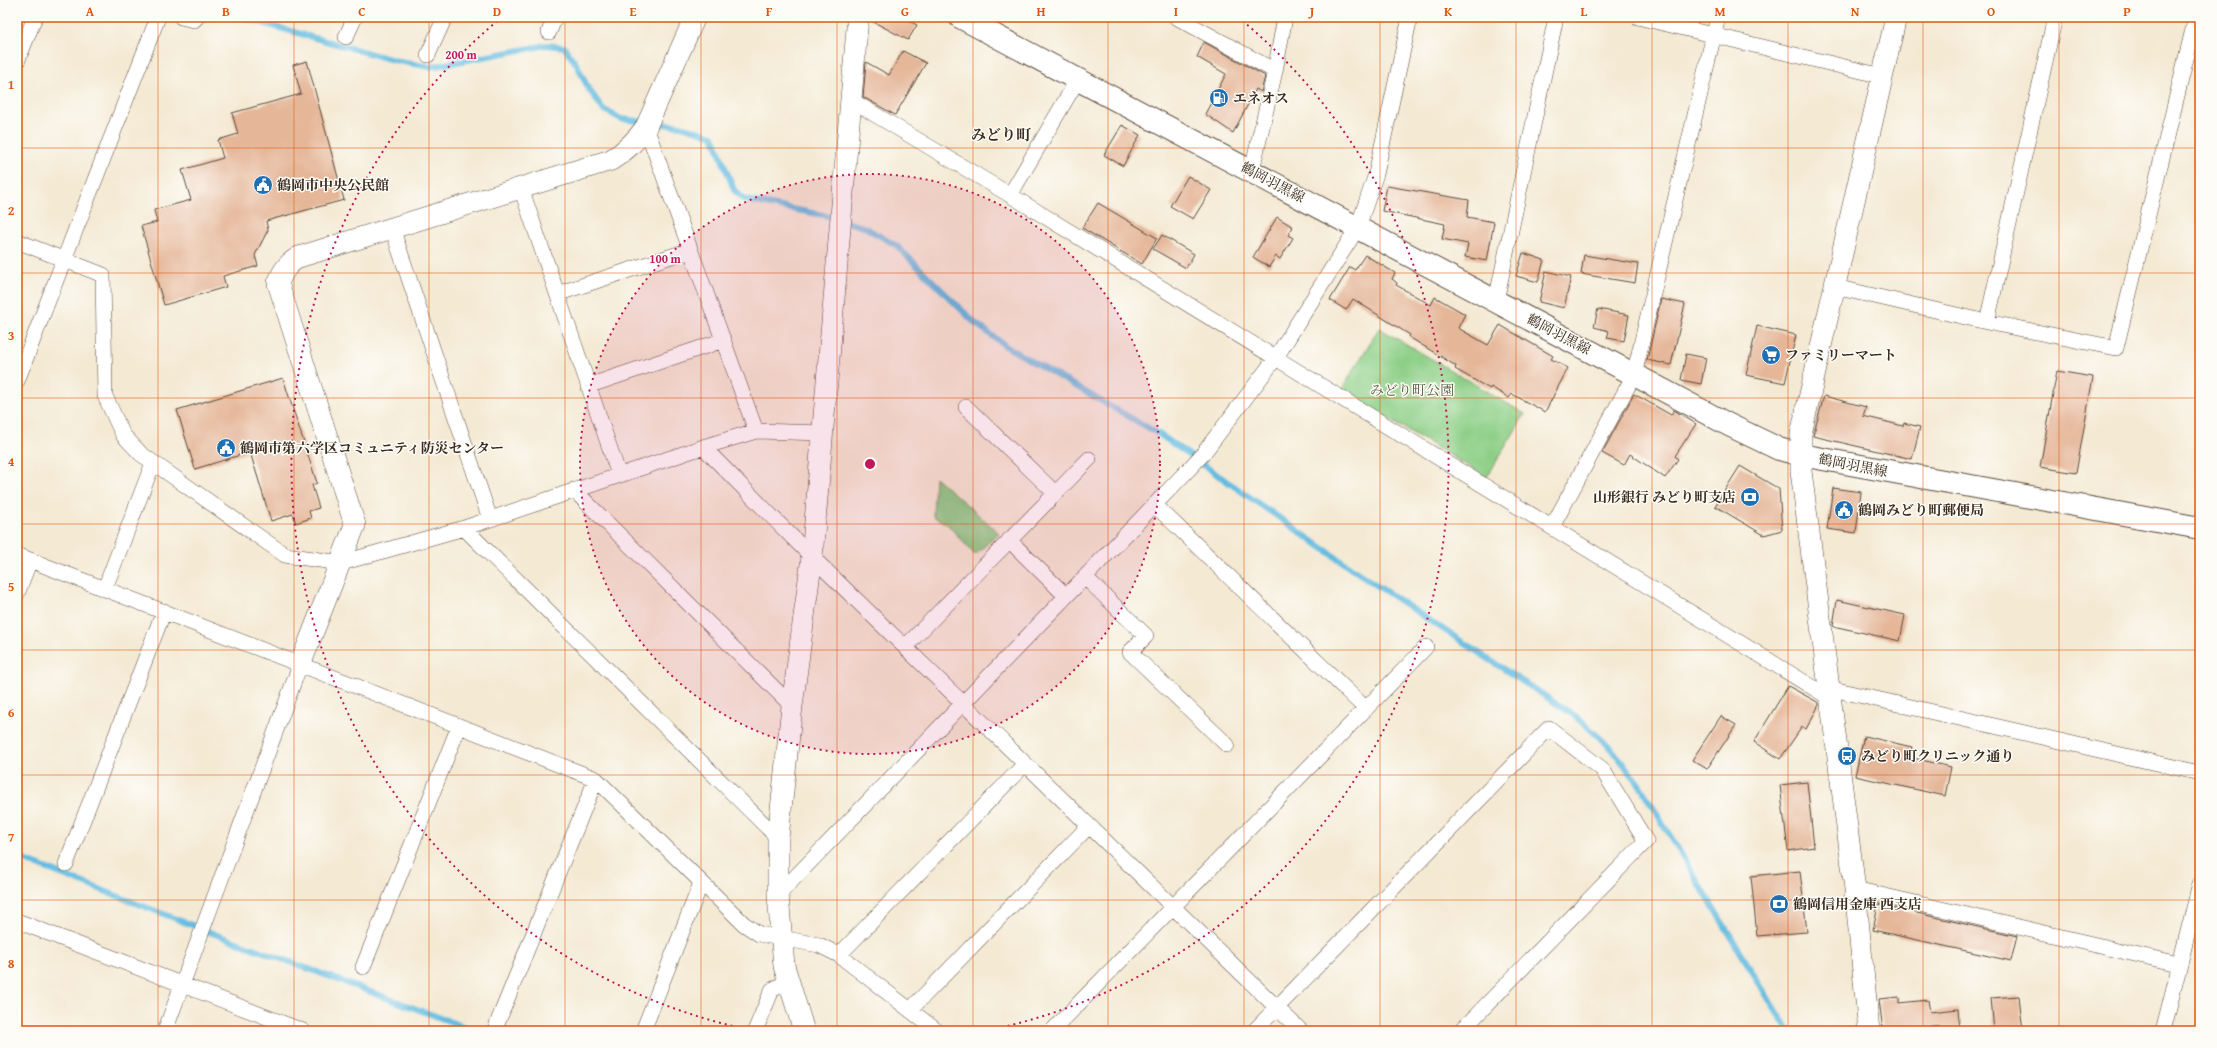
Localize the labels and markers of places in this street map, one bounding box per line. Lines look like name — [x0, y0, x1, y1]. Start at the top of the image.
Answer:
fuel station icon: エネオス — [1208, 87, 1230, 109]
place label: エネオス — [1233, 88, 1289, 108]
public building icon: 鶴岡市中央公民館 — [252, 174, 274, 196]
place label: 鶴岡市中央公民館 — [277, 175, 389, 195]
supermarket icon: ファミリーマート — [1760, 344, 1782, 366]
place label: ファミリーマート — [1785, 345, 1897, 365]
public building icon: 鶴岡市第六学区コミュニティ防災センター — [215, 437, 237, 459]
place label: 鶴岡市第六学区コミュニティ防災センター — [240, 438, 504, 458]
centre of rings — [863, 457, 877, 471]
bank icon: 山形銀行 みどり町支店 — [1739, 486, 1761, 508]
place label: 山形銀行 みどり町支店 — [1593, 487, 1736, 507]
public building icon: 鶴岡みどり町郵便局 — [1833, 499, 1855, 521]
place label: 鶴岡みどり町郵便局 — [1858, 500, 1984, 520]
bus stop icon: みどり町クリニック通り — [1836, 745, 1858, 767]
place label: みどり町クリニック通り — [1861, 746, 2014, 766]
bank icon: 鶴岡信用金庫 西支店 — [1768, 893, 1790, 915]
place label: 鶴岡信用金庫 西支店 — [1793, 894, 1922, 914]

